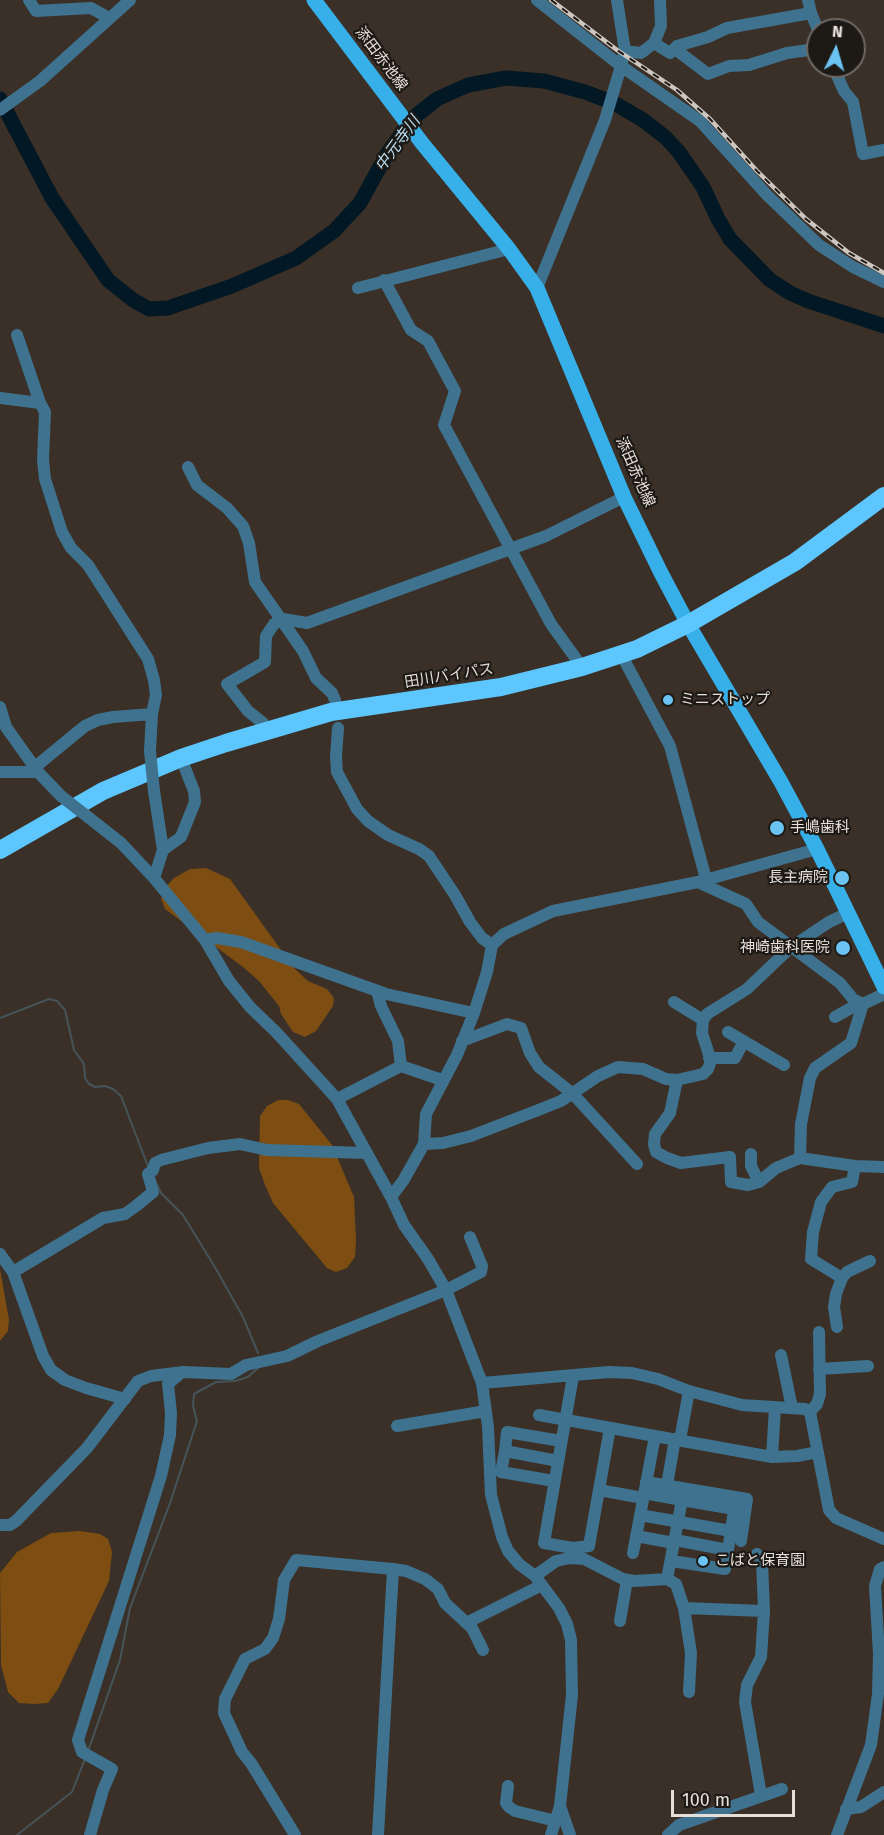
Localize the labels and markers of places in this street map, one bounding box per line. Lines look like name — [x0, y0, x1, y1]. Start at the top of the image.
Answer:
place label: ミニストップ — [680, 691, 770, 709]
marker: ミニストップ — [661, 693, 675, 707]
marker: 手嶋歯科 — [768, 819, 786, 837]
place label: 手嶋歯科 — [790, 819, 850, 837]
place label: 長主病院 — [768, 869, 828, 887]
marker: 長主病院 — [833, 869, 851, 887]
place label: 神崎歯科医院 — [740, 939, 830, 957]
marker: 神崎歯科医院 — [834, 939, 852, 957]
place label: こばと保育園 — [715, 1552, 805, 1570]
marker: こばと保育園 — [696, 1554, 710, 1568]

